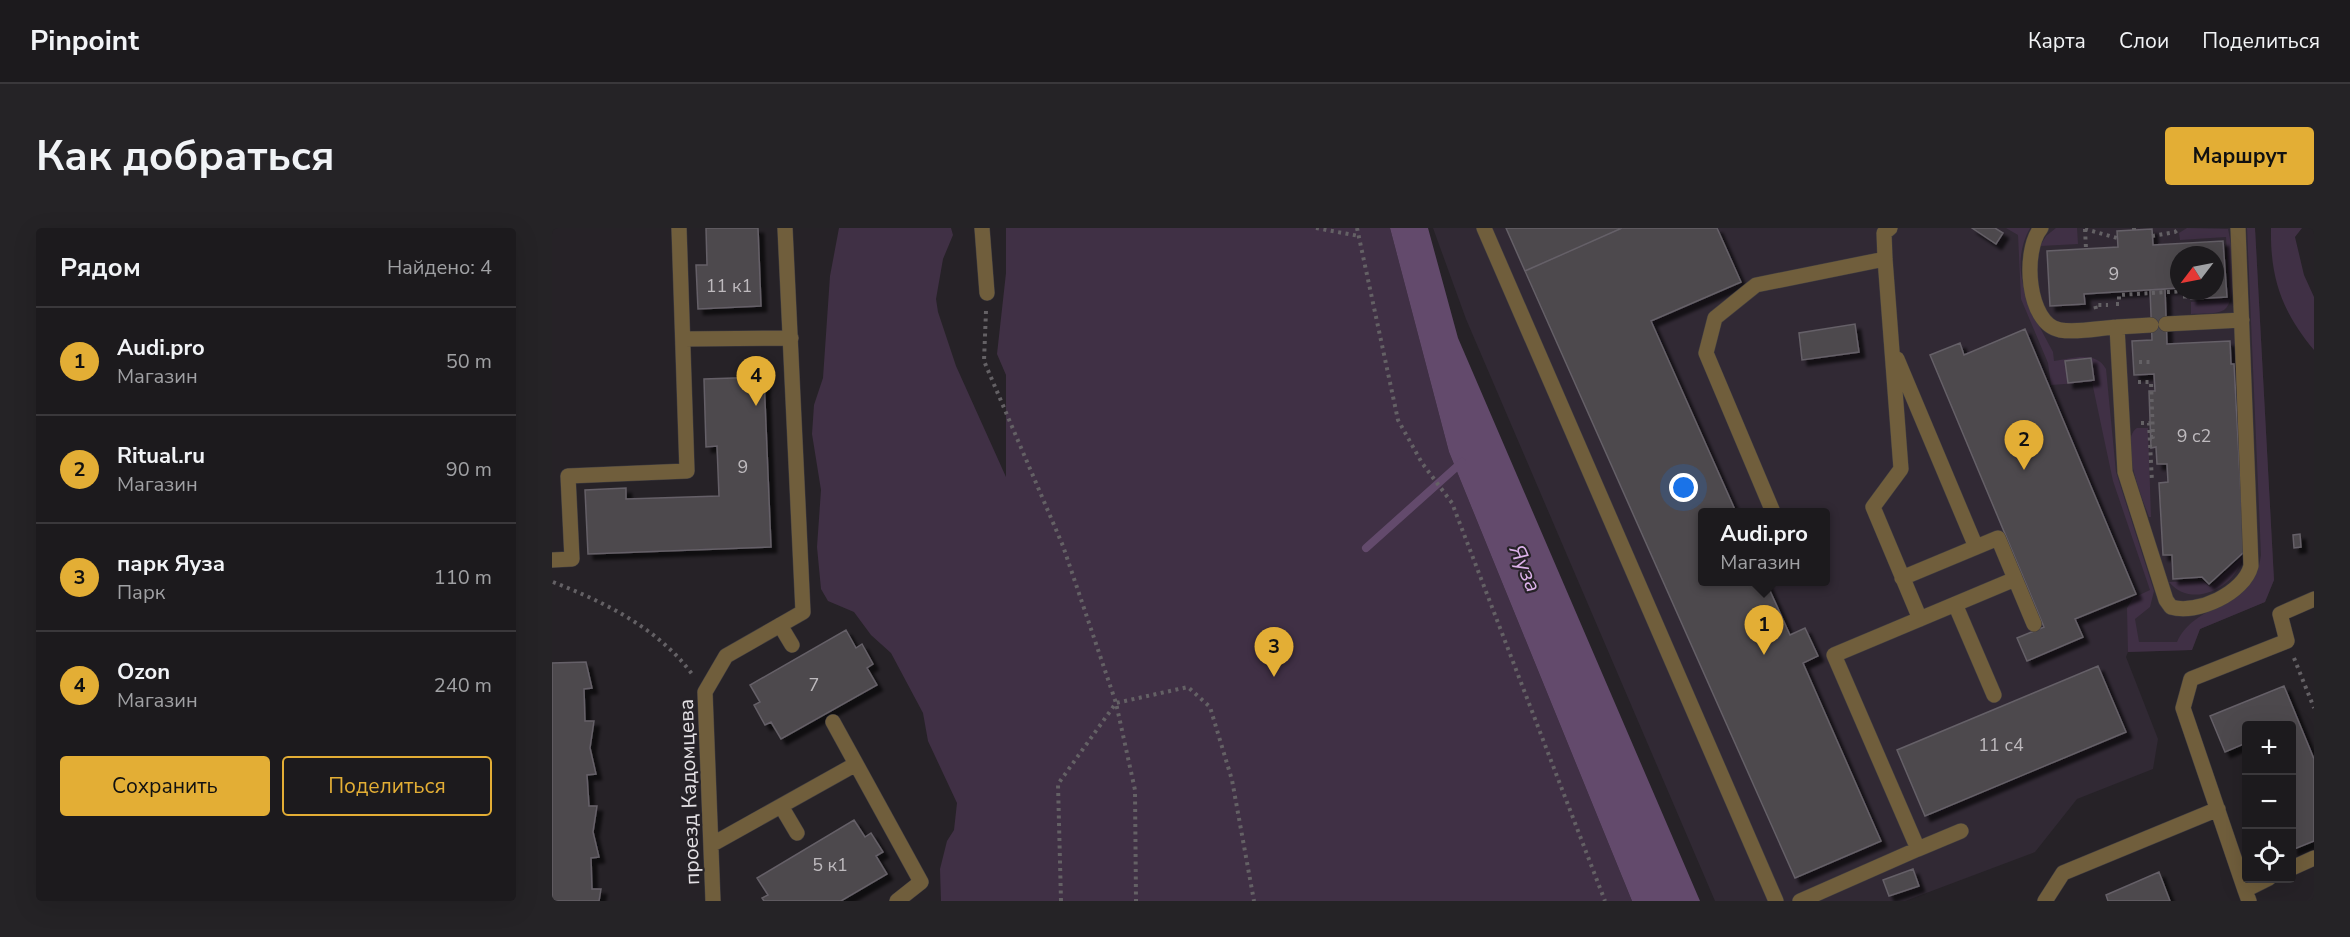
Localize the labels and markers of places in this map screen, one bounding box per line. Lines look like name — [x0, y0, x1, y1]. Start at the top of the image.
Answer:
pin: 4 — [736, 356, 776, 406]
pin: 2 — [2004, 420, 2044, 470]
pin: 1 — [1744, 606, 1784, 655]
pin: 3 — [1254, 628, 1294, 677]

